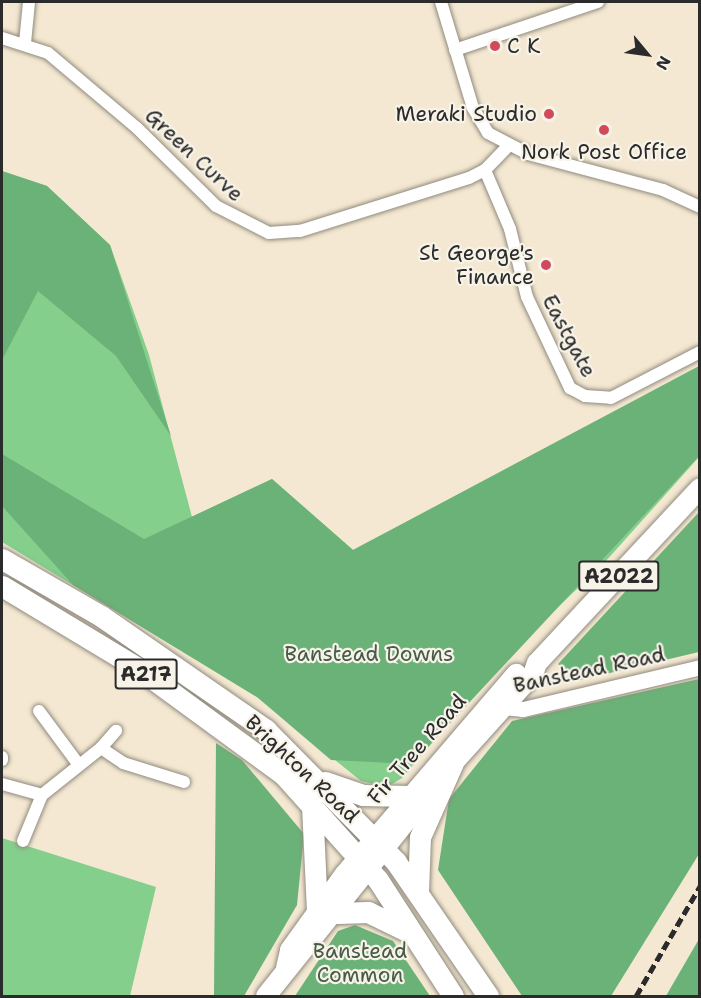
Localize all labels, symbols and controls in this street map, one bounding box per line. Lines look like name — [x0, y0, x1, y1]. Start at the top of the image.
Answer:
north arrow — [617, 24, 677, 84]
place label: C K — [507, 33, 541, 59]
marker: C K — [488, 39, 502, 53]
text: N — [651, 52, 675, 74]
place label: Meraki Studio — [395, 101, 537, 127]
street label: Green Curve — [140, 103, 248, 207]
marker: Meraki Studio — [542, 107, 556, 121]
marker: Nork Post Office — [597, 123, 611, 137]
place label: Nork Post Office — [521, 139, 687, 165]
place label: St George's Finance — [419, 240, 534, 290]
marker: St George's Finance — [539, 258, 553, 272]
street label: Eastgate — [537, 290, 601, 382]
road number: A2022 — [577, 559, 661, 593]
park label: Banstead Downs — [285, 641, 453, 667]
street label: Banstead Road — [511, 642, 667, 698]
road number: A217 — [114, 657, 178, 691]
street label: Fir Tree Road — [362, 689, 472, 809]
street label: Brighton Road — [240, 710, 364, 828]
park label: Banstead Common — [313, 938, 407, 988]

